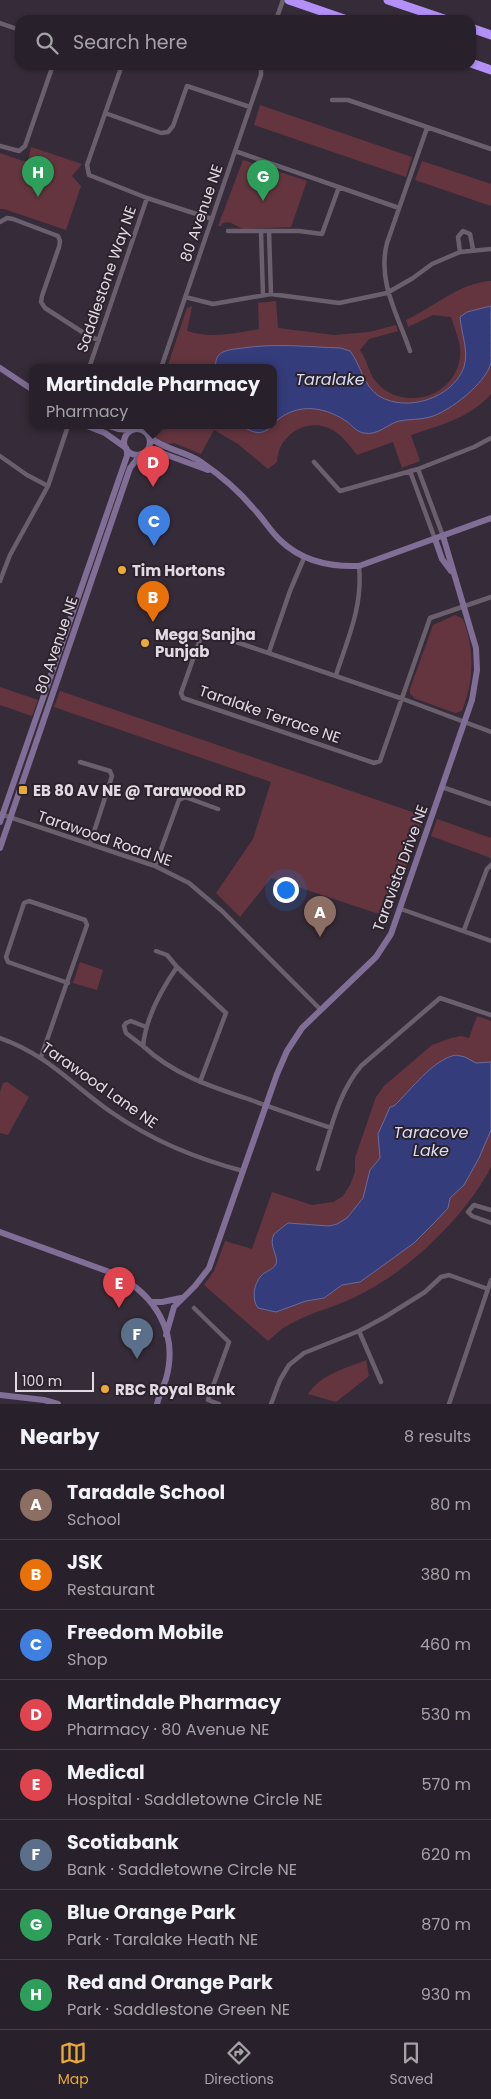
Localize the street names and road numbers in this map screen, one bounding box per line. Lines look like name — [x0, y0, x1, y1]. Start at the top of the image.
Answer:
street label: 80 Avenue NE — [175, 162, 227, 264]
street label: Saddlestone Way NE — [71, 203, 141, 355]
street label: 80 Avenue NE — [30, 594, 82, 696]
street label: Taralake Terrace NE — [196, 680, 344, 748]
street label: Taravista Drive NE — [367, 802, 433, 934]
street label: Tarawood Road NE — [35, 805, 175, 871]
street label: Tarawood Lane NE — [38, 1037, 162, 1133]

